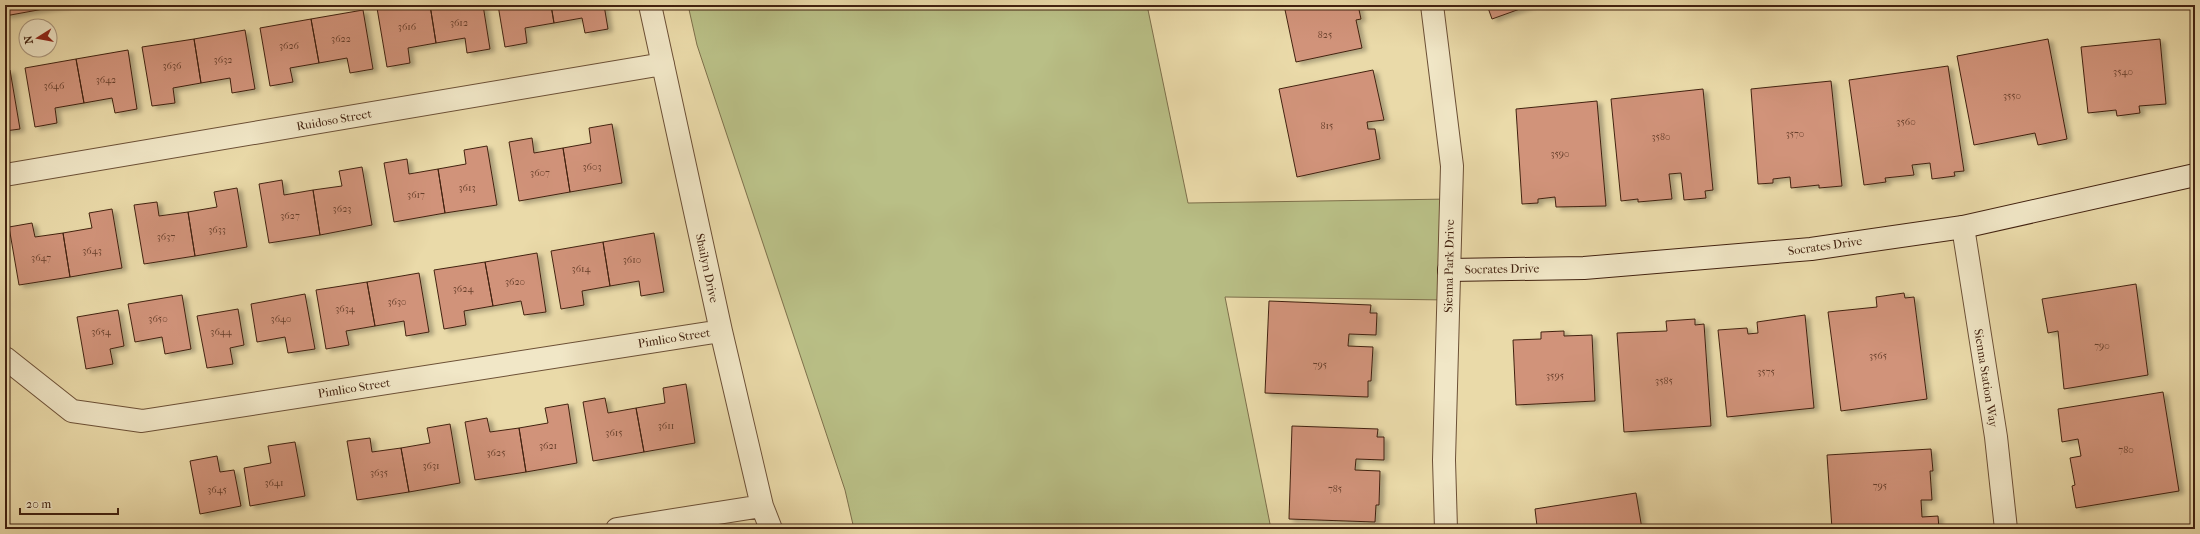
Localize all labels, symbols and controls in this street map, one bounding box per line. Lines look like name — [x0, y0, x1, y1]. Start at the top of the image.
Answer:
house number: 3612 — [450, 17, 468, 29]
north arrow — [18, 18, 58, 58]
house number: 3616 — [398, 21, 417, 33]
house number: 825 — [1318, 29, 1332, 41]
house number: 3622 — [331, 33, 351, 45]
text: N — [21, 34, 36, 45]
house number: 3626 — [279, 40, 300, 52]
house number: 3632 — [214, 54, 232, 66]
house number: 3636 — [162, 60, 182, 72]
house number: 3540 — [2113, 66, 2133, 78]
house number: 3642 — [96, 74, 116, 86]
house number: 3646 — [44, 80, 65, 92]
house number: 3550 — [2003, 90, 2021, 102]
street label: Ruidoso Street — [295, 106, 373, 134]
house number: 3560 — [1896, 116, 1916, 128]
house number: 815 — [1321, 120, 1333, 132]
house number: 3570 — [1786, 128, 1804, 140]
house number: 3580 — [1652, 131, 1670, 143]
house number: 3590 — [1550, 148, 1570, 160]
house number: 3603 — [582, 161, 602, 173]
house number: 3607 — [530, 167, 550, 179]
house number: 3613 — [458, 182, 476, 194]
house number: 3617 — [407, 189, 425, 201]
house number: 3623 — [333, 203, 351, 215]
house number: 3627 — [280, 210, 300, 222]
street label: Sienna Park Drive — [1441, 219, 1457, 313]
house number: 3633 — [208, 224, 226, 236]
house number: 3637 — [157, 231, 175, 243]
street label: Shailyn Drive — [693, 232, 721, 304]
street label: Socrates Drive — [1787, 234, 1863, 258]
house number: 3643 — [82, 245, 102, 257]
house number: 3647 — [31, 252, 51, 264]
house number: 3610 — [623, 254, 641, 266]
street label: Socrates Drive — [1465, 261, 1540, 277]
house number: 3614 — [572, 263, 592, 275]
house number: 3620 — [505, 276, 525, 288]
house number: 3624 — [453, 283, 474, 295]
house number: 3630 — [387, 296, 407, 308]
house number: 3634 — [335, 303, 356, 315]
house number: 3650 — [148, 313, 168, 325]
house number: 3640 — [271, 313, 291, 325]
street label: Pimlico Street — [637, 325, 712, 351]
house number: 3654 — [91, 326, 112, 338]
house number: 3644 — [210, 326, 233, 338]
street label: Sienna Station Way — [1971, 328, 2001, 429]
house number: 790 — [2094, 340, 2110, 352]
house number: 3565 — [1869, 350, 1887, 362]
house number: 795 — [1313, 359, 1327, 371]
house number: 3575 — [1757, 366, 1775, 378]
house number: 3595 — [1546, 370, 1564, 382]
street label: Pimlico Street — [317, 375, 392, 401]
house number: 3585 — [1655, 375, 1673, 387]
house number: 3611 — [658, 420, 674, 432]
house number: 3615 — [605, 427, 623, 439]
house number: 3621 — [539, 440, 557, 452]
house number: 780 — [2118, 444, 2134, 456]
house number: 3625 — [487, 447, 505, 459]
house number: 3631 — [422, 460, 440, 472]
house number: 3635 — [370, 467, 388, 479]
house number: 3641 — [265, 477, 283, 489]
house number: 795 — [1873, 480, 1887, 492]
house number: 785 — [1328, 483, 1342, 495]
house number: 3645 — [207, 484, 227, 496]
scale bar — [20, 490, 118, 516]
text: 20 m — [26, 497, 51, 511]

